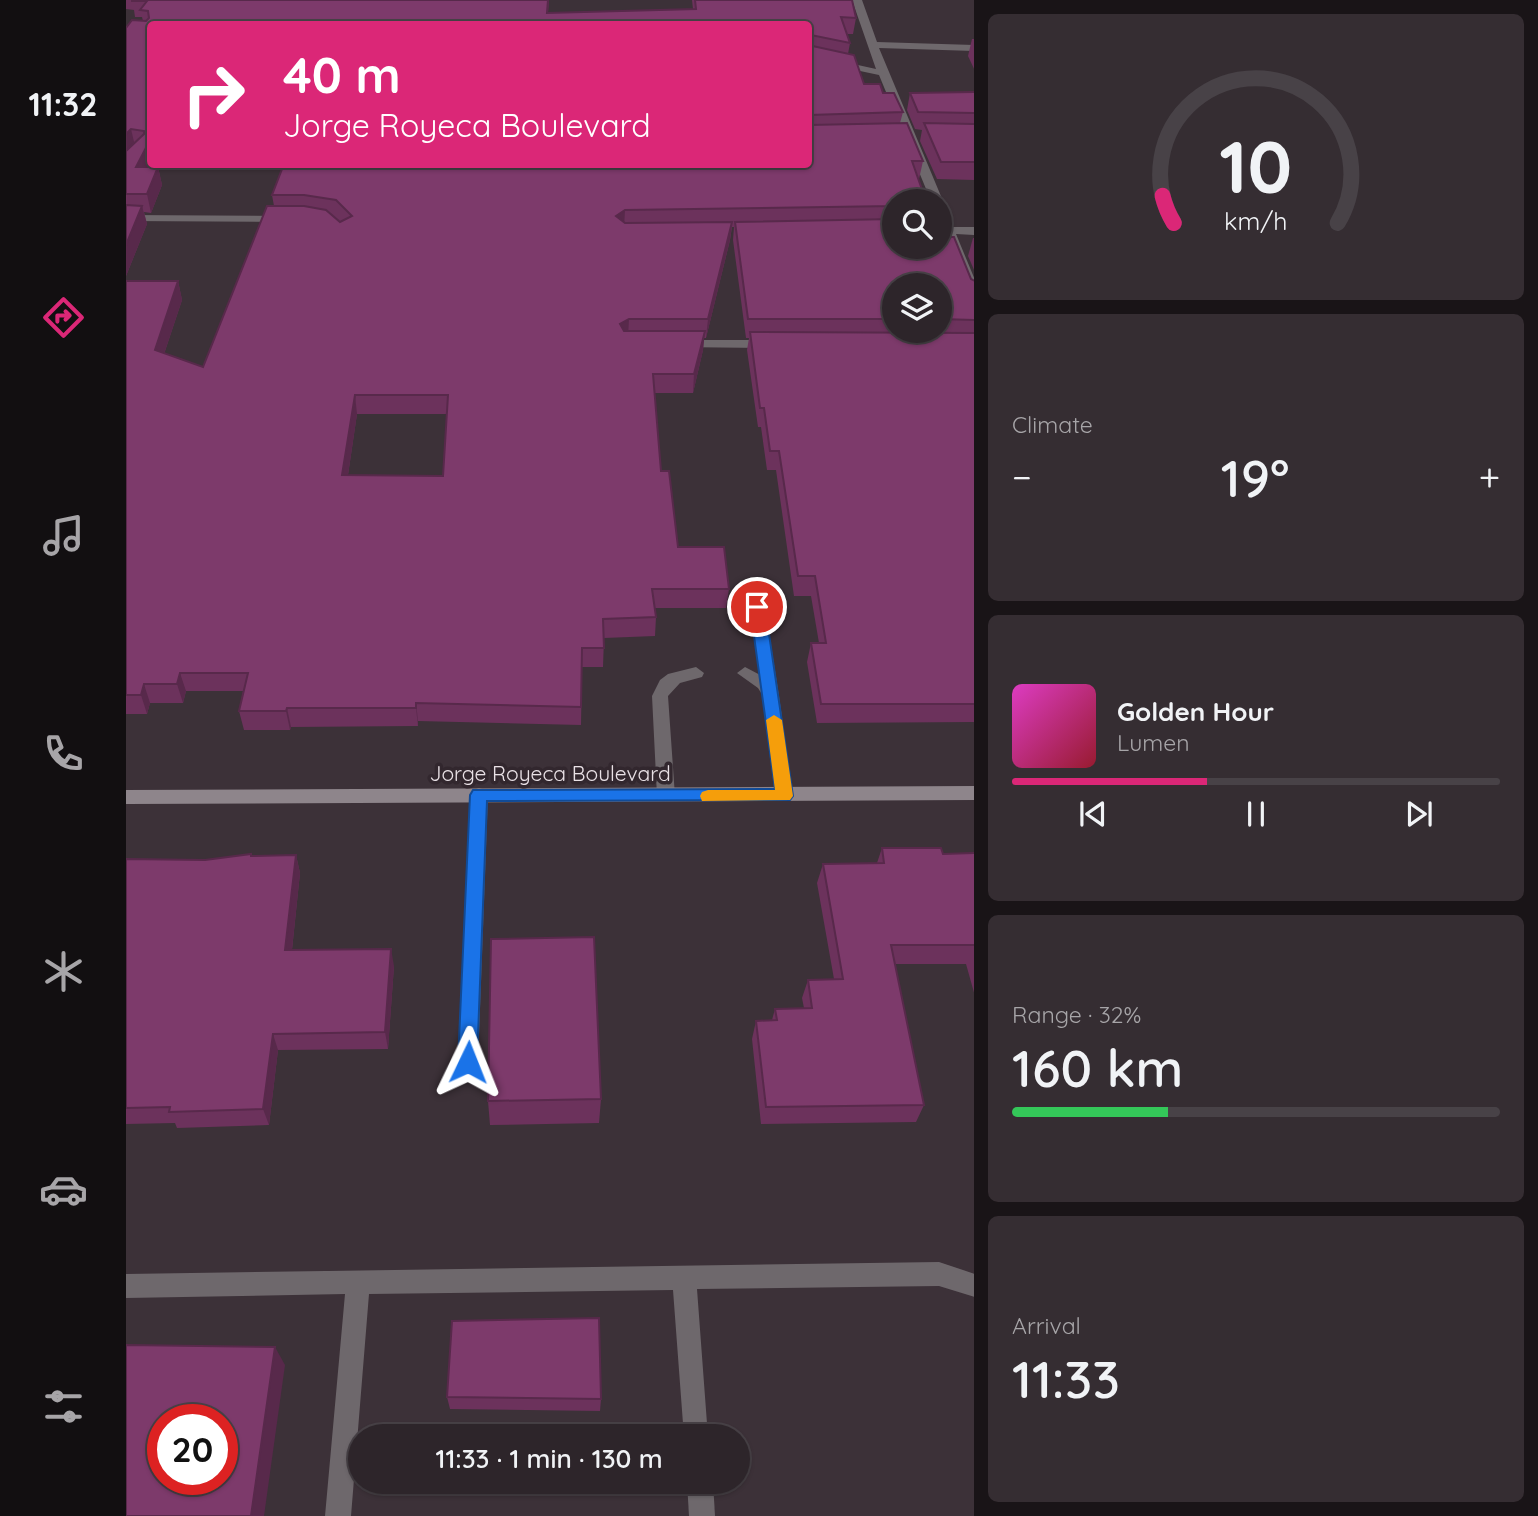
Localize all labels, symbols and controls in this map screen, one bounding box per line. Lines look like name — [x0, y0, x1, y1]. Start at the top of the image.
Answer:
text: 40 m — [283, 44, 401, 105]
icon: right — [168, 49, 259, 140]
text: 11:32 — [28, 84, 98, 124]
text: Jorge Royeca Boulevard — [283, 105, 651, 145]
text: 10 — [1219, 121, 1293, 212]
map controls — [882, 189, 952, 343]
button: search — [882, 189, 952, 259]
text: km/h — [1224, 205, 1288, 236]
button: layers — [882, 273, 952, 343]
icon: directions — [39, 293, 88, 342]
text: Climate — [1012, 410, 1093, 439]
text: 19° — [1221, 445, 1290, 510]
text: − — [1012, 453, 1032, 501]
text: + — [1479, 453, 1500, 501]
icon: music — [39, 511, 88, 560]
pin — [727, 577, 787, 637]
icon: arrive — [738, 588, 776, 626]
text: Golden Hour — [1117, 695, 1274, 728]
text: Lumen — [1117, 728, 1190, 757]
icon: phone — [39, 729, 88, 778]
street label: Jorge Royeca Boulevard — [429, 760, 671, 786]
icon: previous — [1074, 795, 1112, 833]
icon: pause — [1237, 795, 1275, 833]
icon: next — [1400, 795, 1438, 833]
icon: climate — [39, 947, 88, 996]
text: Range · 32% — [1012, 1000, 1141, 1029]
position arrow — [431, 1025, 505, 1099]
text: 160 km — [1012, 1035, 1183, 1100]
icon: car — [39, 1165, 88, 1214]
text: Arrival — [1012, 1311, 1081, 1340]
text: 11:33 — [1012, 1346, 1120, 1411]
icon: filters — [39, 1382, 88, 1431]
speed limit sign: 20 — [147, 1404, 238, 1495]
text: 11:33 · 1 min · 130 m — [435, 1442, 663, 1475]

